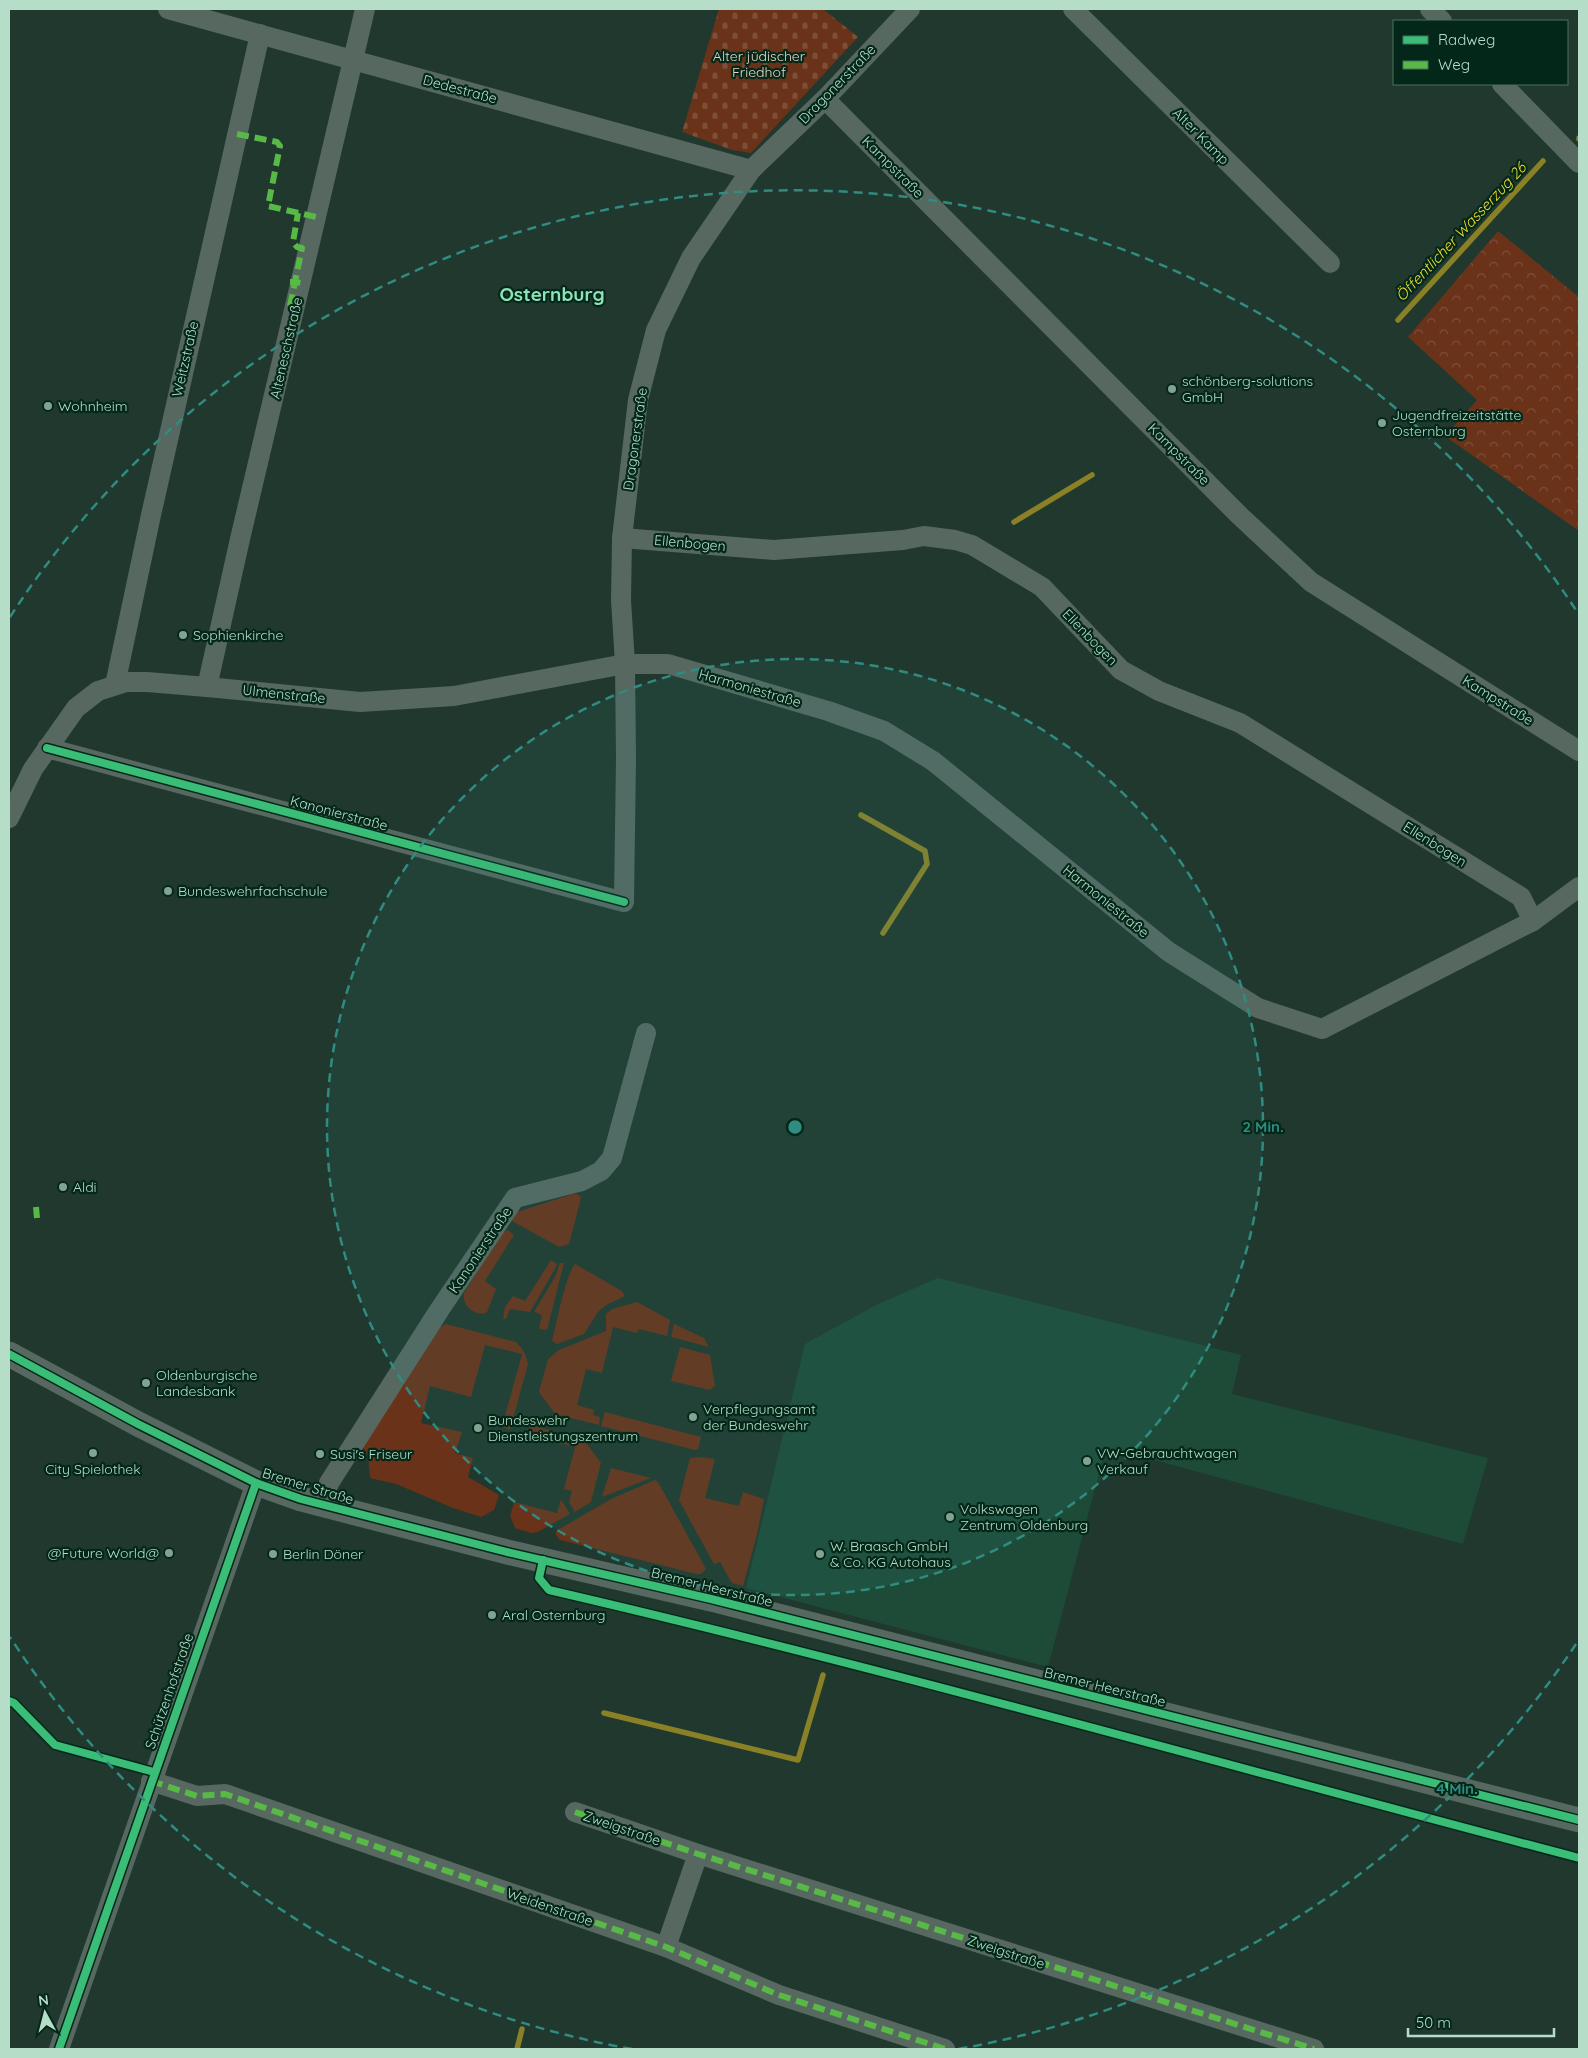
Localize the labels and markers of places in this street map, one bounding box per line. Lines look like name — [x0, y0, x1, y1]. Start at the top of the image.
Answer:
place label: schönberg-solutions GmbH — [1182, 372, 1313, 406]
marker: schönberg-solutions GmbH — [1166, 383, 1178, 395]
place label: Wohnheim — [58, 397, 127, 415]
marker: Wohnheim — [42, 400, 54, 412]
place label: Jugendfreizeitstätte Osternburg — [1392, 406, 1522, 440]
marker: Jugendfreizeitstätte Osternburg — [1376, 417, 1388, 429]
place label: Sophienkirche — [193, 626, 284, 644]
marker: Sophienkirche — [177, 629, 189, 641]
place label: Bundeswehrfachschule — [178, 882, 327, 900]
marker: Bundeswehrfachschule — [162, 885, 174, 897]
centre of rings — [786, 1118, 804, 1136]
place label: Aldi — [73, 1178, 97, 1196]
marker: Aldi — [57, 1181, 69, 1193]
place label: Oldenburgische Landesbank — [156, 1366, 257, 1400]
marker: Oldenburgische Landesbank — [140, 1377, 152, 1389]
place label: Verpflegungsamt der Bundeswehr — [703, 1400, 816, 1434]
place label: Bundeswehr Dienstleistungszentrum — [488, 1411, 638, 1445]
marker: Verpflegungsamt der Bundeswehr — [687, 1411, 699, 1423]
marker: Bundeswehr Dienstleistungszentrum — [472, 1422, 484, 1434]
place label: VW-Gebrauchtwagen Verkauf — [1097, 1444, 1237, 1478]
place label: Susi's Friseur — [330, 1445, 413, 1463]
marker: City Spielothek — [87, 1447, 99, 1459]
marker: Susi's Friseur — [314, 1448, 326, 1460]
marker: VW-Gebrauchtwagen Verkauf — [1081, 1455, 1093, 1467]
place label: City Spielothek — [45, 1460, 141, 1478]
place label: Volkswagen Zentrum Oldenburg — [960, 1500, 1088, 1534]
marker: Volkswagen Zentrum Oldenburg — [944, 1511, 956, 1523]
place label: W. Braasch GmbH & Co. KG Autohaus — [830, 1537, 951, 1571]
place label: @Future World@ — [48, 1544, 159, 1562]
place label: Berlin Döner — [283, 1545, 364, 1563]
marker: @Future World@ — [163, 1547, 175, 1559]
marker: Berlin Döner — [267, 1548, 279, 1560]
marker: W. Braasch GmbH & Co. KG Autohaus — [814, 1548, 826, 1560]
place label: Aral Osternburg — [502, 1606, 606, 1624]
marker: Aral Osternburg — [486, 1609, 498, 1621]

